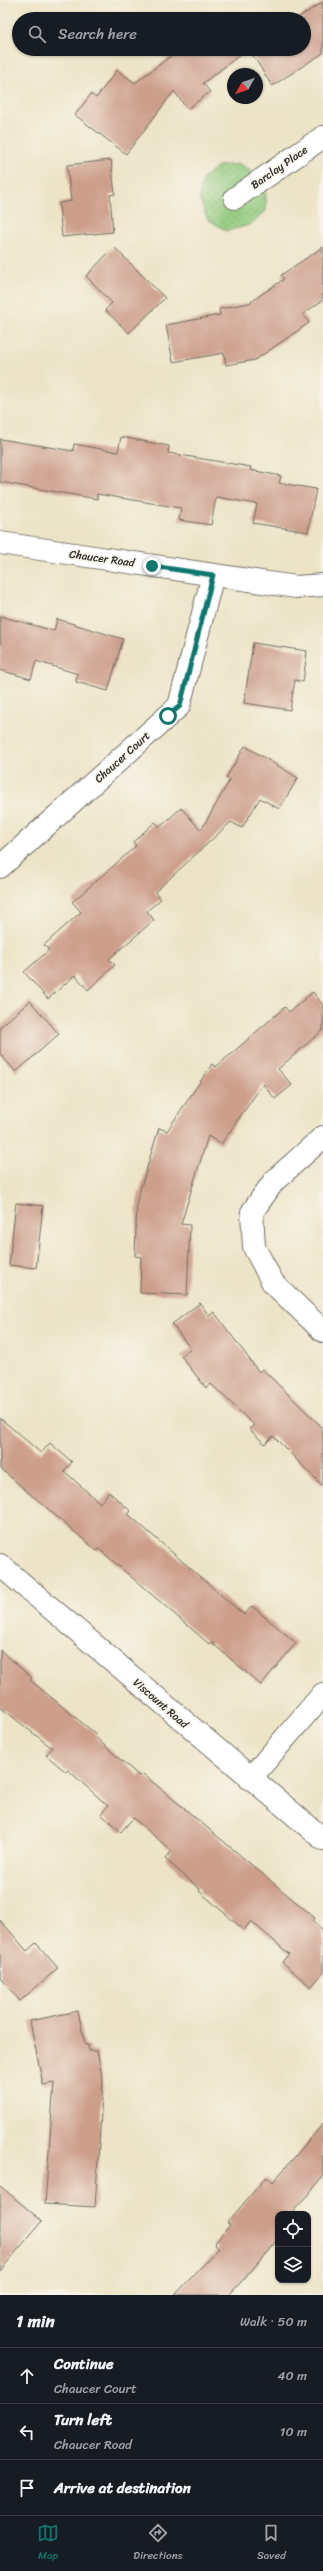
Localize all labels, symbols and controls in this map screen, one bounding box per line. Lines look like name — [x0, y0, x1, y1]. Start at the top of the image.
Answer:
search box — [12, 12, 311, 56]
text: Search here — [58, 21, 137, 47]
icon: search — [26, 23, 48, 45]
north arrow — [227, 68, 263, 104]
street label: Barclay Place — [247, 140, 312, 194]
street label: Chaucer Road — [68, 545, 137, 573]
route end — [143, 557, 161, 575]
route start — [159, 707, 177, 725]
street label: Chaucer Court — [90, 727, 155, 788]
street label: Viscount Road — [128, 1674, 194, 1734]
map controls — [275, 2211, 311, 2283]
button: locate — [275, 2211, 311, 2247]
button: layers — [275, 2247, 311, 2283]
text: 1 min — [16, 2306, 55, 2336]
text: Walk · 50 m — [240, 2310, 307, 2333]
text: Continue — [54, 2351, 114, 2377]
text: 40 m — [277, 2364, 307, 2387]
icon: ahead — [16, 2365, 38, 2387]
text: Chaucer Court — [54, 2377, 137, 2400]
text: Turn left — [54, 2407, 112, 2433]
text: 10 m — [280, 2420, 307, 2443]
icon: left — [16, 2421, 38, 2443]
text: Chaucer Road — [54, 2433, 132, 2456]
text: Arrive at destination — [54, 2475, 191, 2501]
icon: arrive — [16, 2477, 38, 2499]
tab: Map — [37, 2522, 59, 2565]
tab: Directions — [133, 2522, 183, 2565]
tab: Saved — [257, 2522, 286, 2565]

